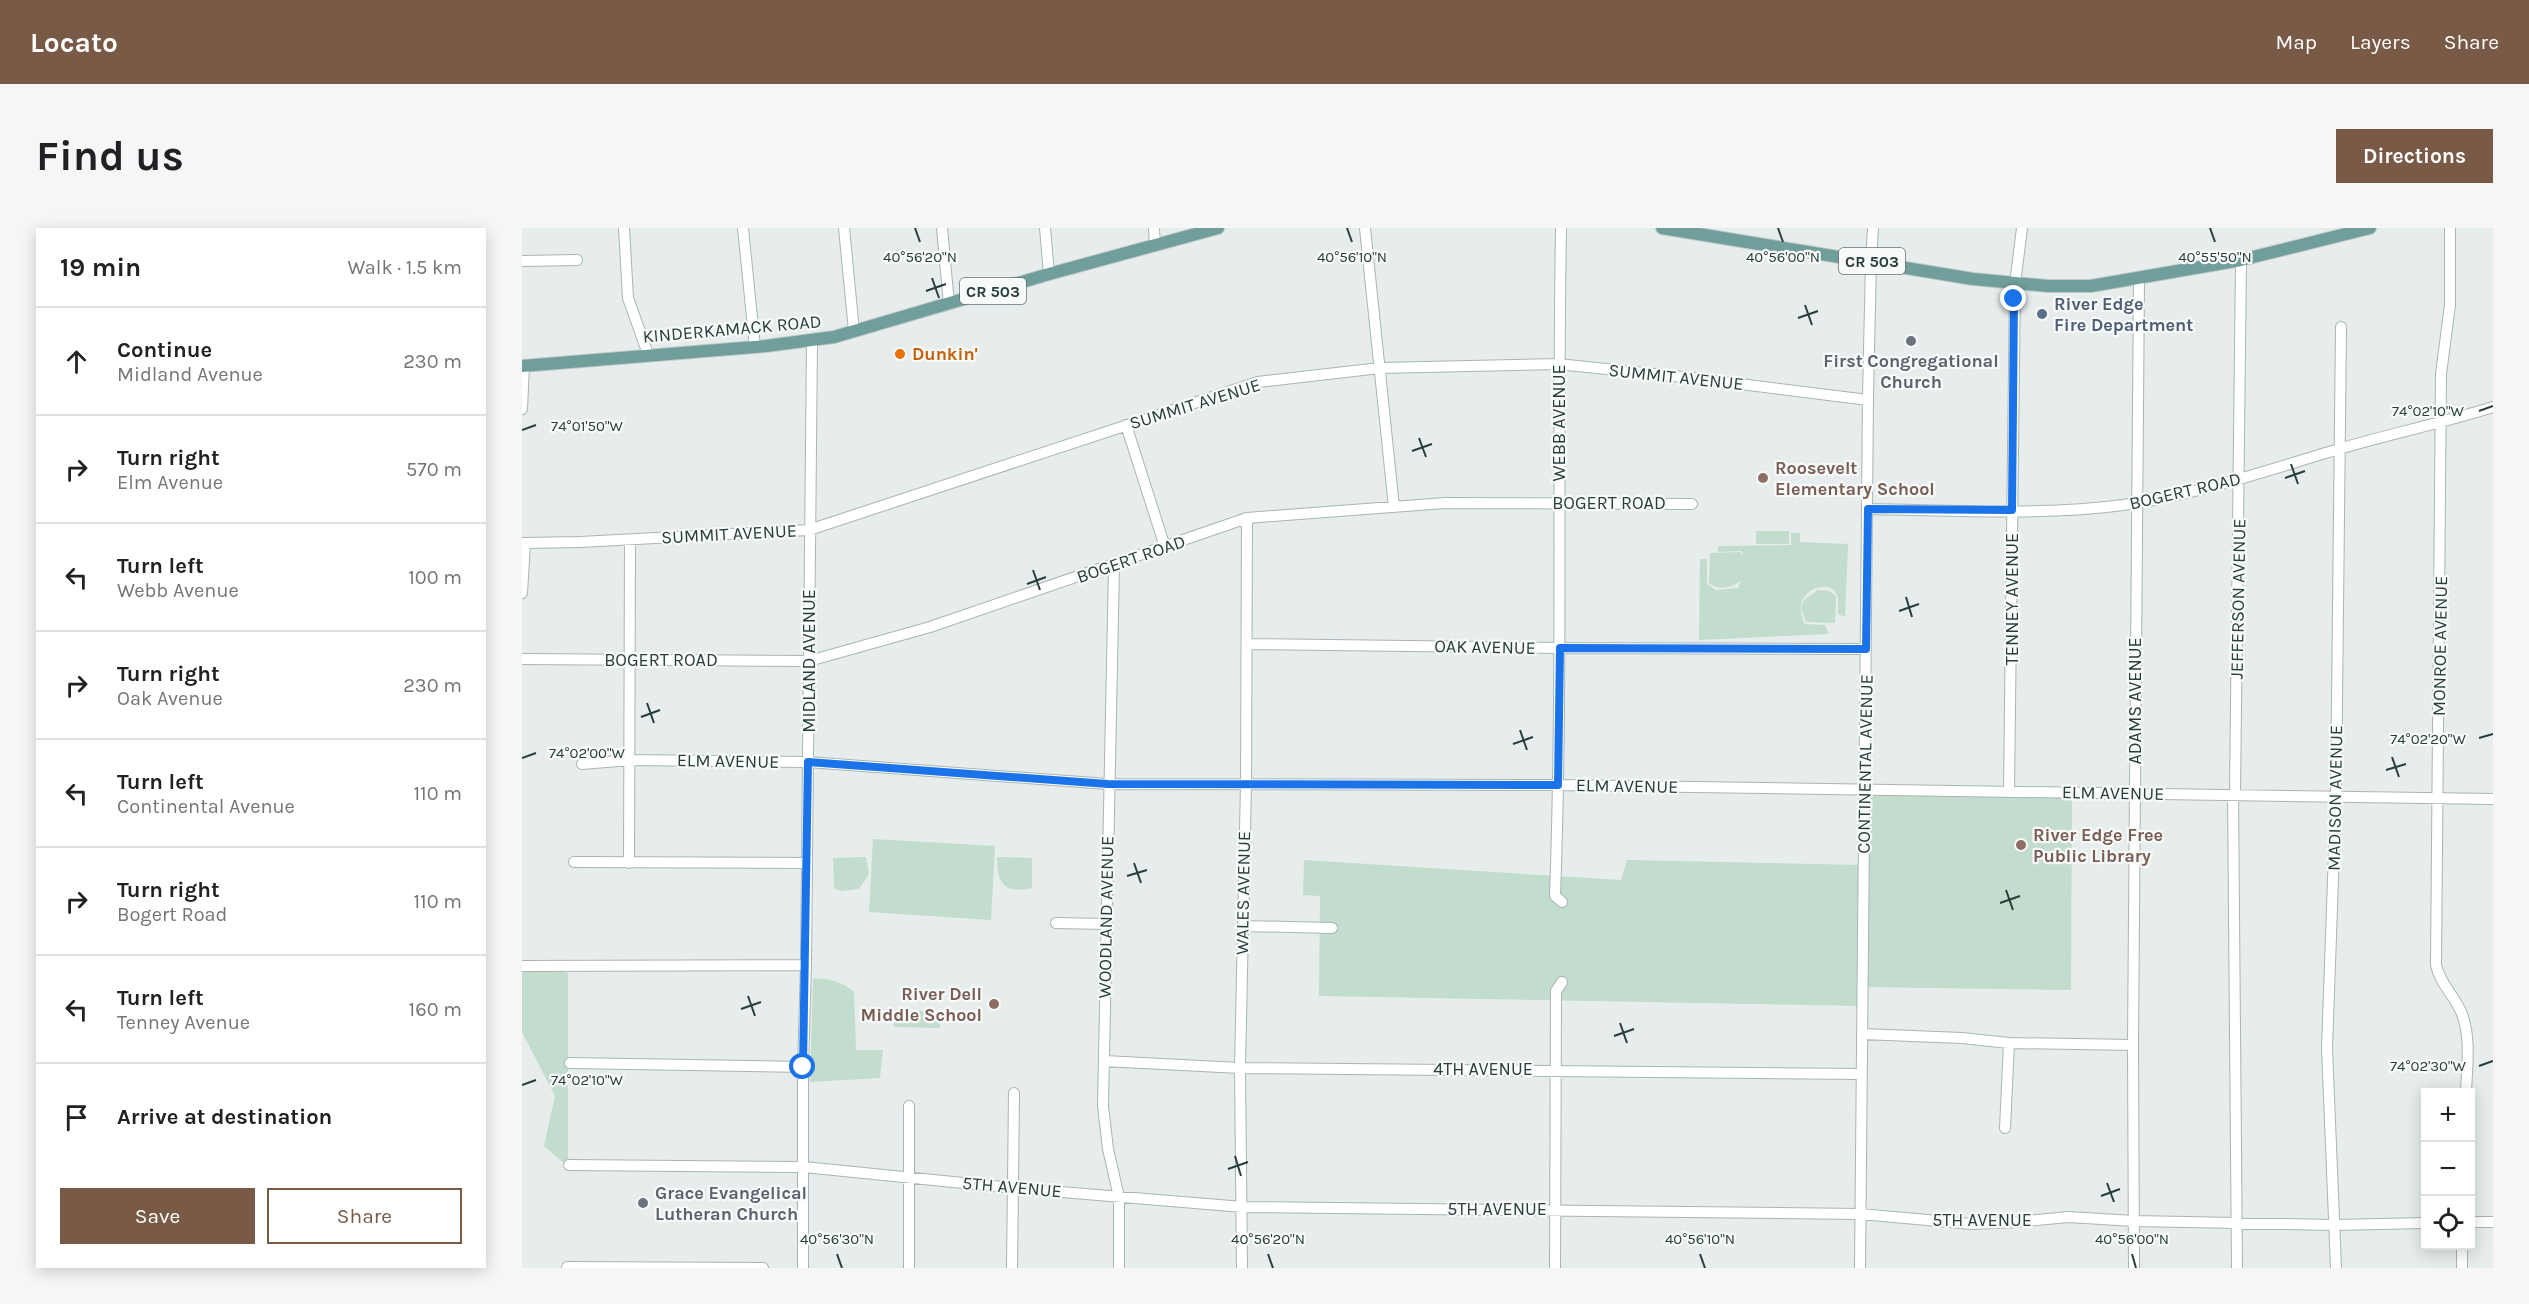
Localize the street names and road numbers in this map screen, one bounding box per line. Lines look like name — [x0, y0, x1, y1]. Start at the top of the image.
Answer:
road number: CR 503 — [1839, 248, 1905, 274]
road number: CR 503 — [960, 278, 1026, 304]
street label: KINDERKAMACK ROAD — [642, 310, 822, 348]
street label: SUMMIT AVENUE — [1607, 359, 1745, 395]
street label: WEBB AVENUE — [1548, 364, 1570, 482]
street label: SUMMIT AVENUE — [1127, 374, 1263, 434]
street label: BOGERT ROAD — [2127, 467, 2243, 515]
street label: BOGERT ROAD — [1552, 492, 1666, 514]
street label: JEFFERSON AVENUE — [2226, 518, 2250, 680]
street label: SUMMIT AVENUE — [661, 519, 797, 549]
street label: BOGERT ROAD — [1074, 530, 1188, 588]
street label: TENNEY AVENUE — [2001, 533, 2023, 665]
street label: MONROE AVENUE — [2428, 576, 2452, 716]
street label: MIDLAND AVENUE — [798, 589, 820, 733]
street label: OAK AVENUE — [1434, 635, 1536, 659]
street label: ADAMS AVENUE — [2124, 637, 2146, 765]
street label: BOGERT ROAD — [604, 649, 718, 671]
street label: CONTINENTAL AVENUE — [1852, 674, 1878, 854]
street label: MADISON AVENUE — [2323, 725, 2347, 871]
street label: ELM AVENUE — [677, 749, 779, 773]
street label: ELM AVENUE — [1576, 774, 1678, 798]
street label: ELM AVENUE — [2062, 781, 2164, 805]
street label: WALES AVENUE — [1231, 831, 1255, 955]
street label: WOODLAND AVENUE — [1094, 835, 1118, 999]
street label: 4TH AVENUE — [1433, 1058, 1533, 1080]
street label: 5TH AVENUE — [961, 1172, 1063, 1202]
street label: 5TH AVENUE — [1447, 1198, 1547, 1220]
street label: 5TH AVENUE — [1932, 1209, 2032, 1231]

